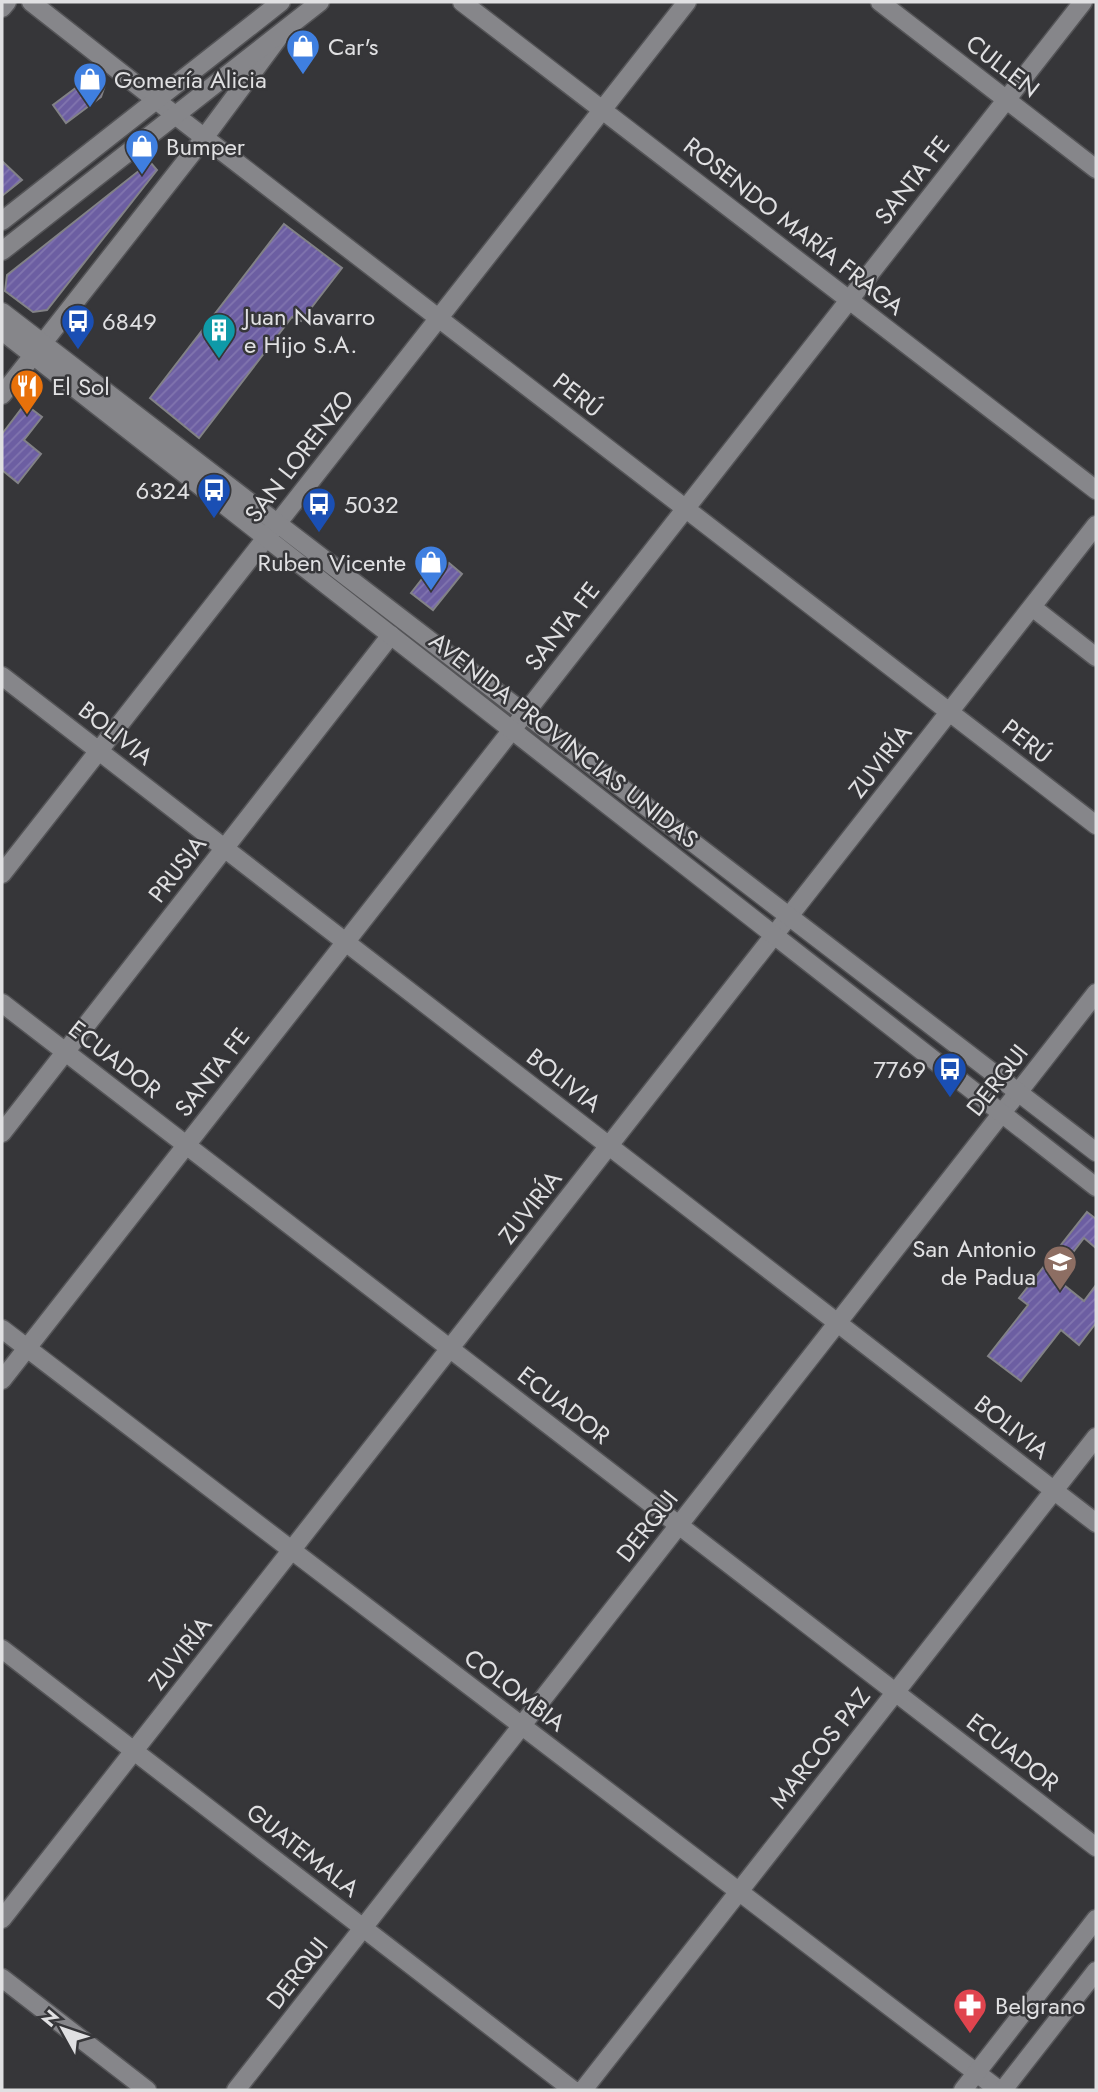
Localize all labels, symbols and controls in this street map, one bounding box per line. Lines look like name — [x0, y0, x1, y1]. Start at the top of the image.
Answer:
street label: CULLEN — [959, 26, 1047, 106]
shop icon: Car's — [284, 27, 322, 76]
place label: Car's — [328, 29, 378, 64]
shop icon: Gomería Alicia — [71, 60, 109, 109]
place label: Gomería Alicia — [114, 62, 267, 97]
shop icon: Bumper — [123, 127, 161, 176]
street label: SANTA FE — [866, 128, 958, 232]
place label: Bumper — [166, 129, 246, 164]
street label: ROSENDO MARÍA FRAGA — [676, 129, 912, 324]
place label: Juan Navarro e Hijo S.A. — [241, 299, 375, 362]
bus stop icon: 6849 — [59, 302, 97, 351]
place label: 6849 — [102, 304, 157, 339]
building icon: Juan Navarro e Hijo S.A. — [200, 311, 238, 360]
street label: PERÚ — [546, 364, 610, 426]
restaurant icon: El Sol — [8, 367, 46, 416]
place label: El Sol — [52, 369, 110, 404]
street label: SAN LORENZO — [236, 382, 362, 530]
bus stop icon: 6324 — [195, 471, 233, 520]
place label: 6324 — [135, 473, 190, 508]
bus stop icon: 5032 — [300, 485, 338, 534]
place label: 5032 — [344, 487, 399, 522]
shop icon: Ruben Vicente — [412, 543, 450, 592]
place label: Ruben Vicente — [257, 545, 406, 580]
street label: SANTA FE — [516, 574, 608, 678]
street label: AVENIDA PROVINCIAS UNIDAS — [422, 624, 706, 856]
street label: BOLIVIA — [71, 693, 161, 774]
street label: PERÚ — [995, 710, 1059, 772]
street label: ZUVIRÍA — [840, 717, 920, 805]
street label: PRUSIA — [140, 828, 214, 910]
street label: ECUADOR — [61, 1012, 169, 1107]
street label: SANTA FE — [166, 1020, 258, 1124]
street label: DERQUI — [958, 1037, 1036, 1123]
street label: BOLIVIA — [519, 1040, 609, 1121]
bus stop icon: 7769 — [931, 1050, 969, 1099]
place label: 7769 — [873, 1052, 926, 1087]
street label: ZUVIRÍA — [490, 1163, 570, 1251]
place label: San Antonio de Padua — [912, 1231, 1036, 1294]
school or university icon: San Antonio de Padua — [1041, 1243, 1079, 1292]
street label: ECUADOR — [510, 1358, 618, 1453]
street label: BOLIVIA — [967, 1387, 1057, 1468]
street label: DERQUI — [608, 1483, 686, 1569]
street label: ZUVIRÍA — [140, 1609, 220, 1697]
street label: COLOMBIA — [457, 1640, 573, 1740]
street label: MARCOS PAZ — [762, 1680, 878, 1816]
street label: ECUADOR — [959, 1705, 1067, 1800]
street label: GUATEMALA — [239, 1795, 367, 1905]
street label: DERQUI — [258, 1930, 336, 2016]
pharmacy icon: Belgrano — [951, 1986, 989, 2035]
place label: Belgrano — [995, 1988, 1085, 2023]
north arrow — [28, 1994, 98, 2064]
text: N — [35, 2004, 66, 2033]

